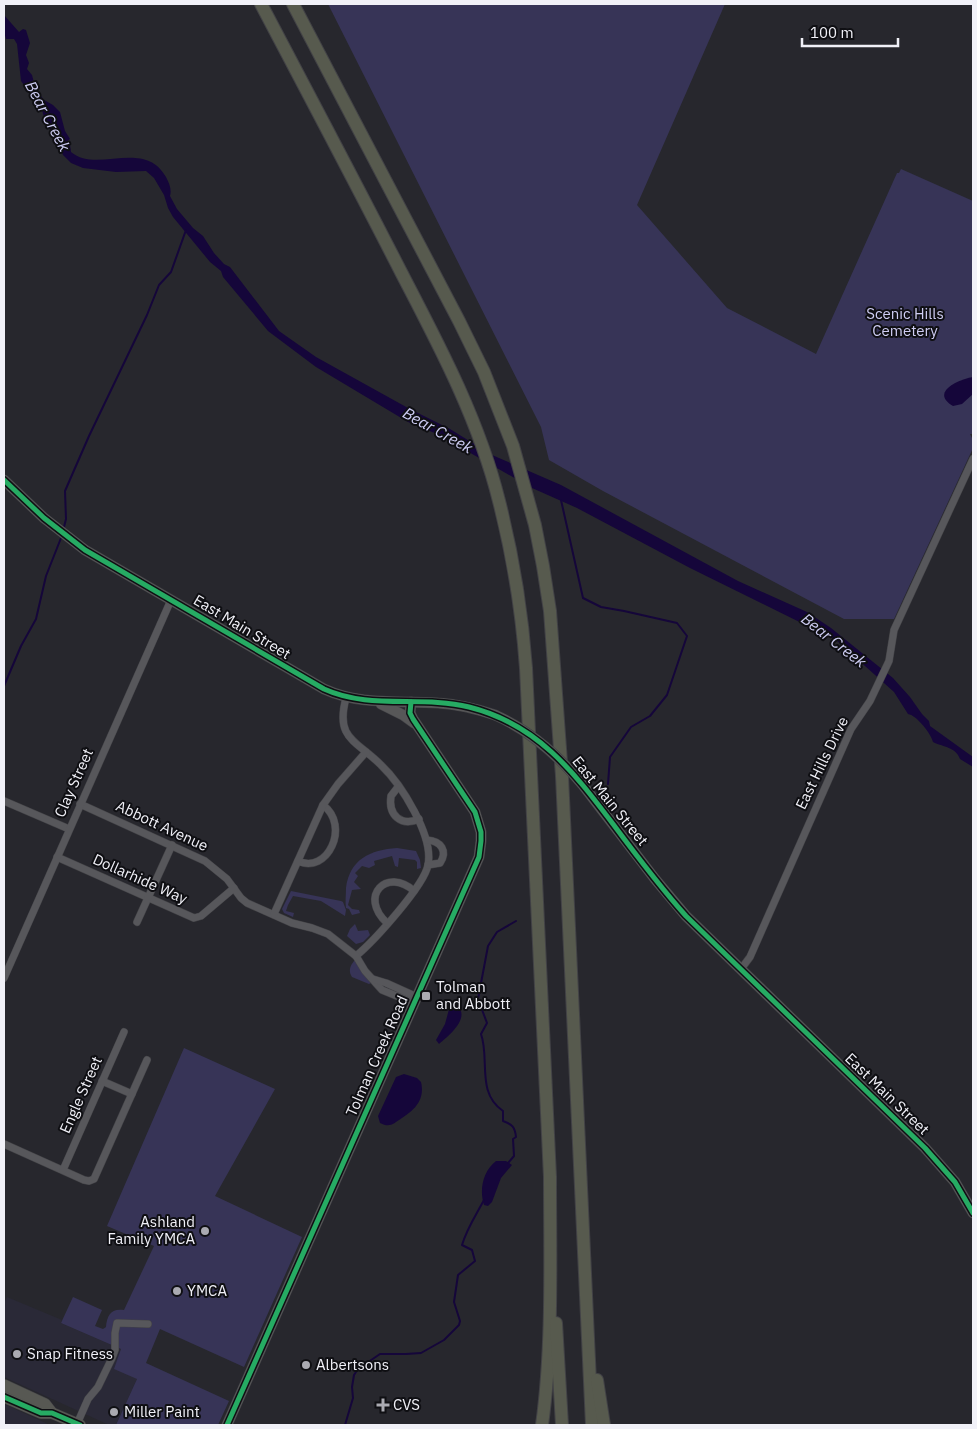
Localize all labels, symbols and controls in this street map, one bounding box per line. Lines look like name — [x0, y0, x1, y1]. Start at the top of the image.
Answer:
scale bar — [802, 15, 898, 47]
text: 100 m — [810, 23, 854, 42]
water label: Bear Creek — [21, 77, 75, 155]
park label: Scenic Hills Cemetery — [866, 304, 944, 340]
water label: Bear Creek — [399, 403, 477, 458]
street label: East Main Street — [190, 590, 294, 663]
water label: Bear Creek — [797, 608, 871, 672]
street label: East Hills Drive — [791, 713, 852, 812]
street label: Clay Street — [50, 745, 97, 820]
street label: East Main Street — [568, 752, 652, 849]
street label: Abbott Avenue — [113, 796, 211, 855]
street label: Dollarhide Way — [90, 849, 191, 908]
place label: Tolman and Abbott — [436, 977, 511, 1013]
marker: Tolman and Abbott — [420, 990, 432, 1002]
street label: Tolman Creek Road — [341, 992, 412, 1119]
street label: East Main Street — [841, 1049, 933, 1139]
street label: Engle Street — [55, 1053, 106, 1136]
place label: Ashland Family YMCA — [107, 1212, 195, 1248]
marker: Ashland Family YMCA — [199, 1225, 211, 1237]
place label: YMCA — [187, 1281, 227, 1300]
marker: YMCA — [171, 1285, 183, 1297]
place label: Snap Fitness — [27, 1344, 113, 1363]
marker: Snap Fitness — [11, 1348, 23, 1360]
place label: Albertsons — [316, 1355, 389, 1374]
marker: Albertsons — [300, 1359, 312, 1371]
place label: CVS — [393, 1395, 420, 1414]
marker: CVS — [377, 1399, 389, 1411]
place label: Miller Paint — [124, 1402, 200, 1421]
marker: Miller Paint — [108, 1406, 120, 1418]

